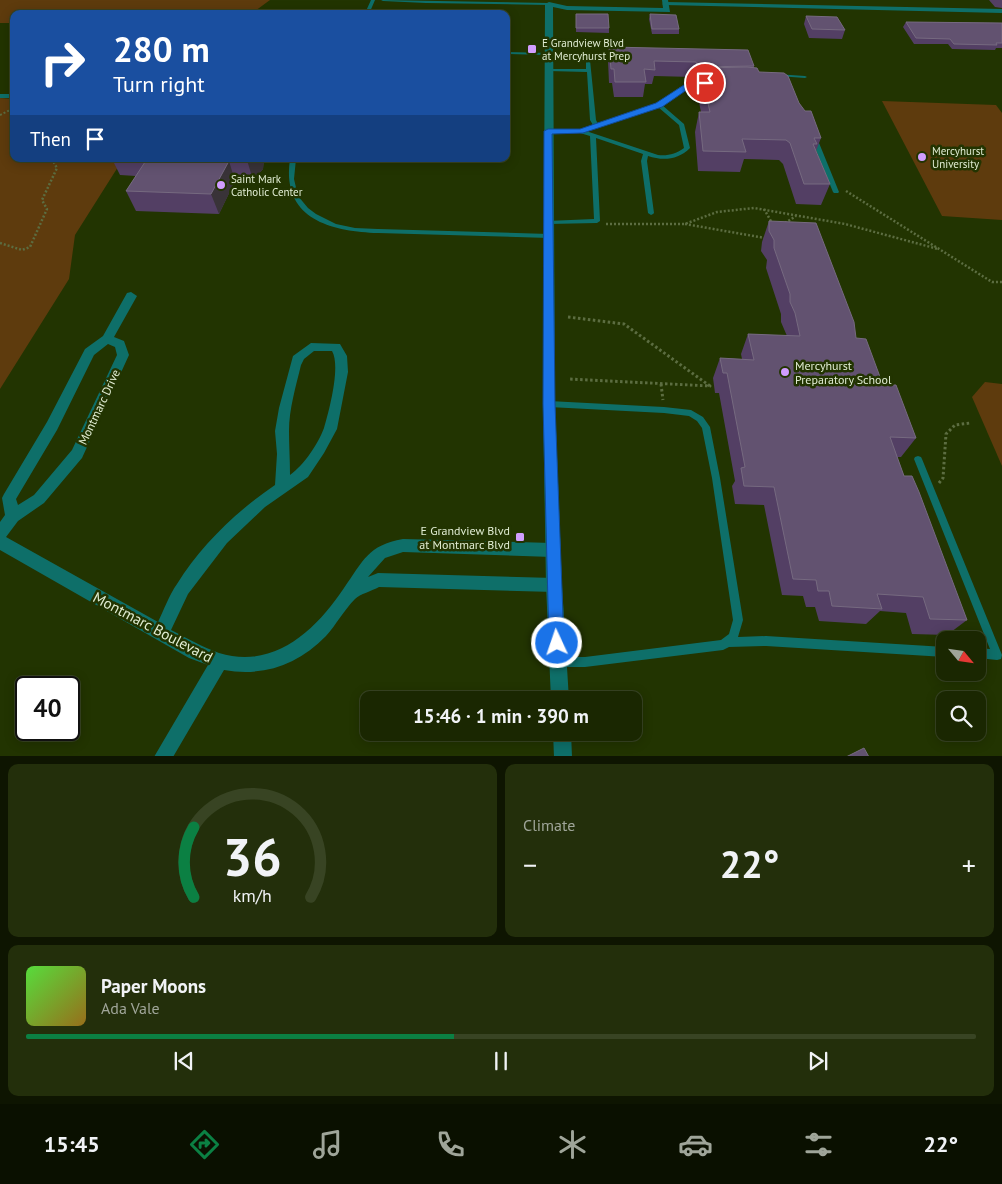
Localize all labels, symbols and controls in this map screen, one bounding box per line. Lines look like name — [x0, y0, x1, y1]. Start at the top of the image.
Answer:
text: 280 m — [113, 26, 210, 72]
icon: right — [30, 30, 95, 95]
place label: E Grandview Blvd at Mercyhurst Prep — [542, 36, 630, 63]
marker: E Grandview Blvd at Mercyhurst Prep — [526, 43, 538, 55]
pin — [684, 62, 726, 104]
icon: arrive — [691, 69, 719, 97]
text: Turn right — [113, 70, 205, 98]
icon: arrive — [81, 125, 109, 153]
text: Then — [30, 127, 71, 151]
place label: Mercyhurst University — [932, 144, 984, 171]
marker: Mercyhurst University — [916, 151, 928, 163]
place label: Saint Mark Catholic Center — [231, 172, 303, 199]
marker: Saint Mark Catholic Center — [215, 179, 227, 191]
place label: Mercyhurst Preparatory School — [795, 358, 892, 387]
marker: Mercyhurst Preparatory School — [779, 366, 791, 378]
street label: Montmarc Drive — [75, 367, 123, 447]
place label: E Grandview Blvd at Montmarc Blvd — [419, 523, 510, 552]
marker: E Grandview Blvd at Montmarc Blvd — [514, 531, 526, 543]
street label: Montmarc Boulevard — [90, 587, 216, 667]
position arrow — [530, 616, 582, 668]
north arrow — [936, 631, 986, 681]
map controls — [936, 631, 986, 741]
speed limit sign: 40 — [15, 676, 80, 741]
button: search — [936, 691, 986, 741]
text: 15:46 · 1 min · 390 m — [413, 704, 589, 728]
text: Climate — [523, 815, 575, 835]
text: 36 — [223, 823, 282, 890]
text: 22° — [720, 839, 779, 888]
text: − — [523, 846, 537, 883]
text: + — [962, 846, 976, 883]
text: km/h — [233, 884, 272, 907]
text: Paper Moons — [101, 974, 206, 998]
text: Ada Vale — [101, 998, 160, 1018]
icon: previous — [170, 1047, 198, 1075]
icon: pause — [487, 1047, 515, 1075]
icon: next — [804, 1047, 832, 1075]
icon: directions — [187, 1127, 222, 1162]
icon: music — [310, 1127, 345, 1162]
icon: phone — [433, 1127, 468, 1162]
icon: climate — [555, 1127, 590, 1162]
icon: car — [678, 1127, 713, 1162]
icon: filters — [801, 1127, 836, 1162]
text: 15:45 — [44, 1130, 100, 1158]
text: 22° — [923, 1130, 958, 1158]

